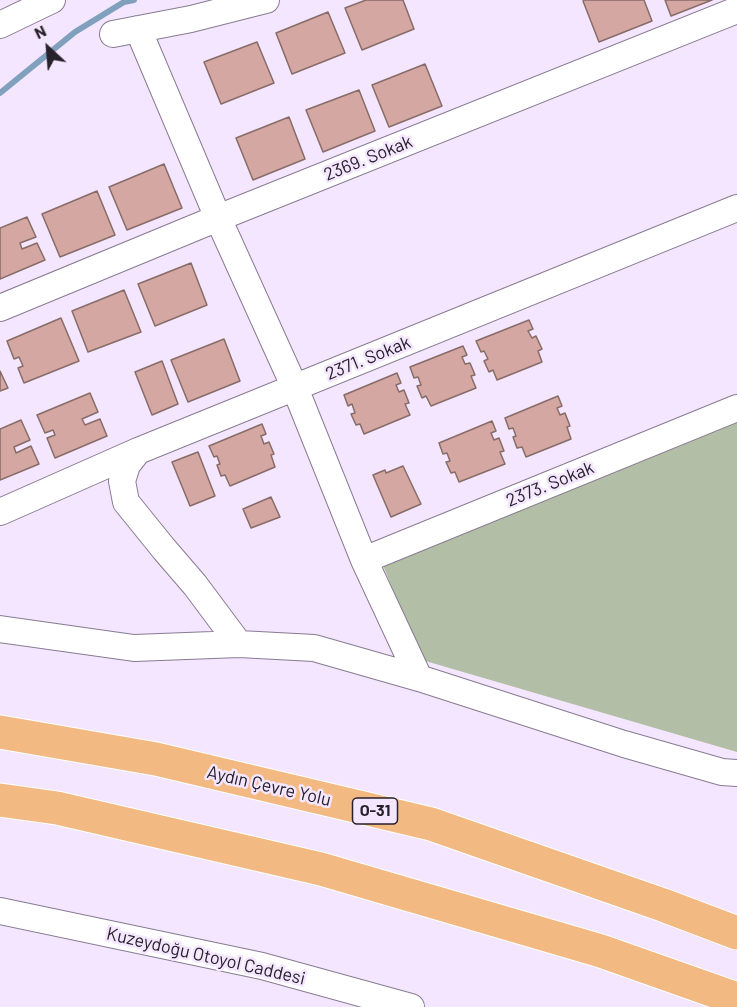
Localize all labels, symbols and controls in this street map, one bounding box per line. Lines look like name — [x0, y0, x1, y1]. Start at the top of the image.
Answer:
north arrow — [18, 18, 78, 78]
text: N — [31, 21, 49, 42]
street label: 2369. Sokak — [321, 130, 415, 186]
street label: 2371. Sokak — [322, 331, 414, 385]
street label: 2373. Sokak — [503, 457, 597, 511]
street label: Aydın Çevre Yolu — [205, 761, 333, 811]
road number: O-31 — [352, 798, 398, 824]
street label: Kuzeydoğu Otoyol Caddesi — [105, 923, 307, 989]

